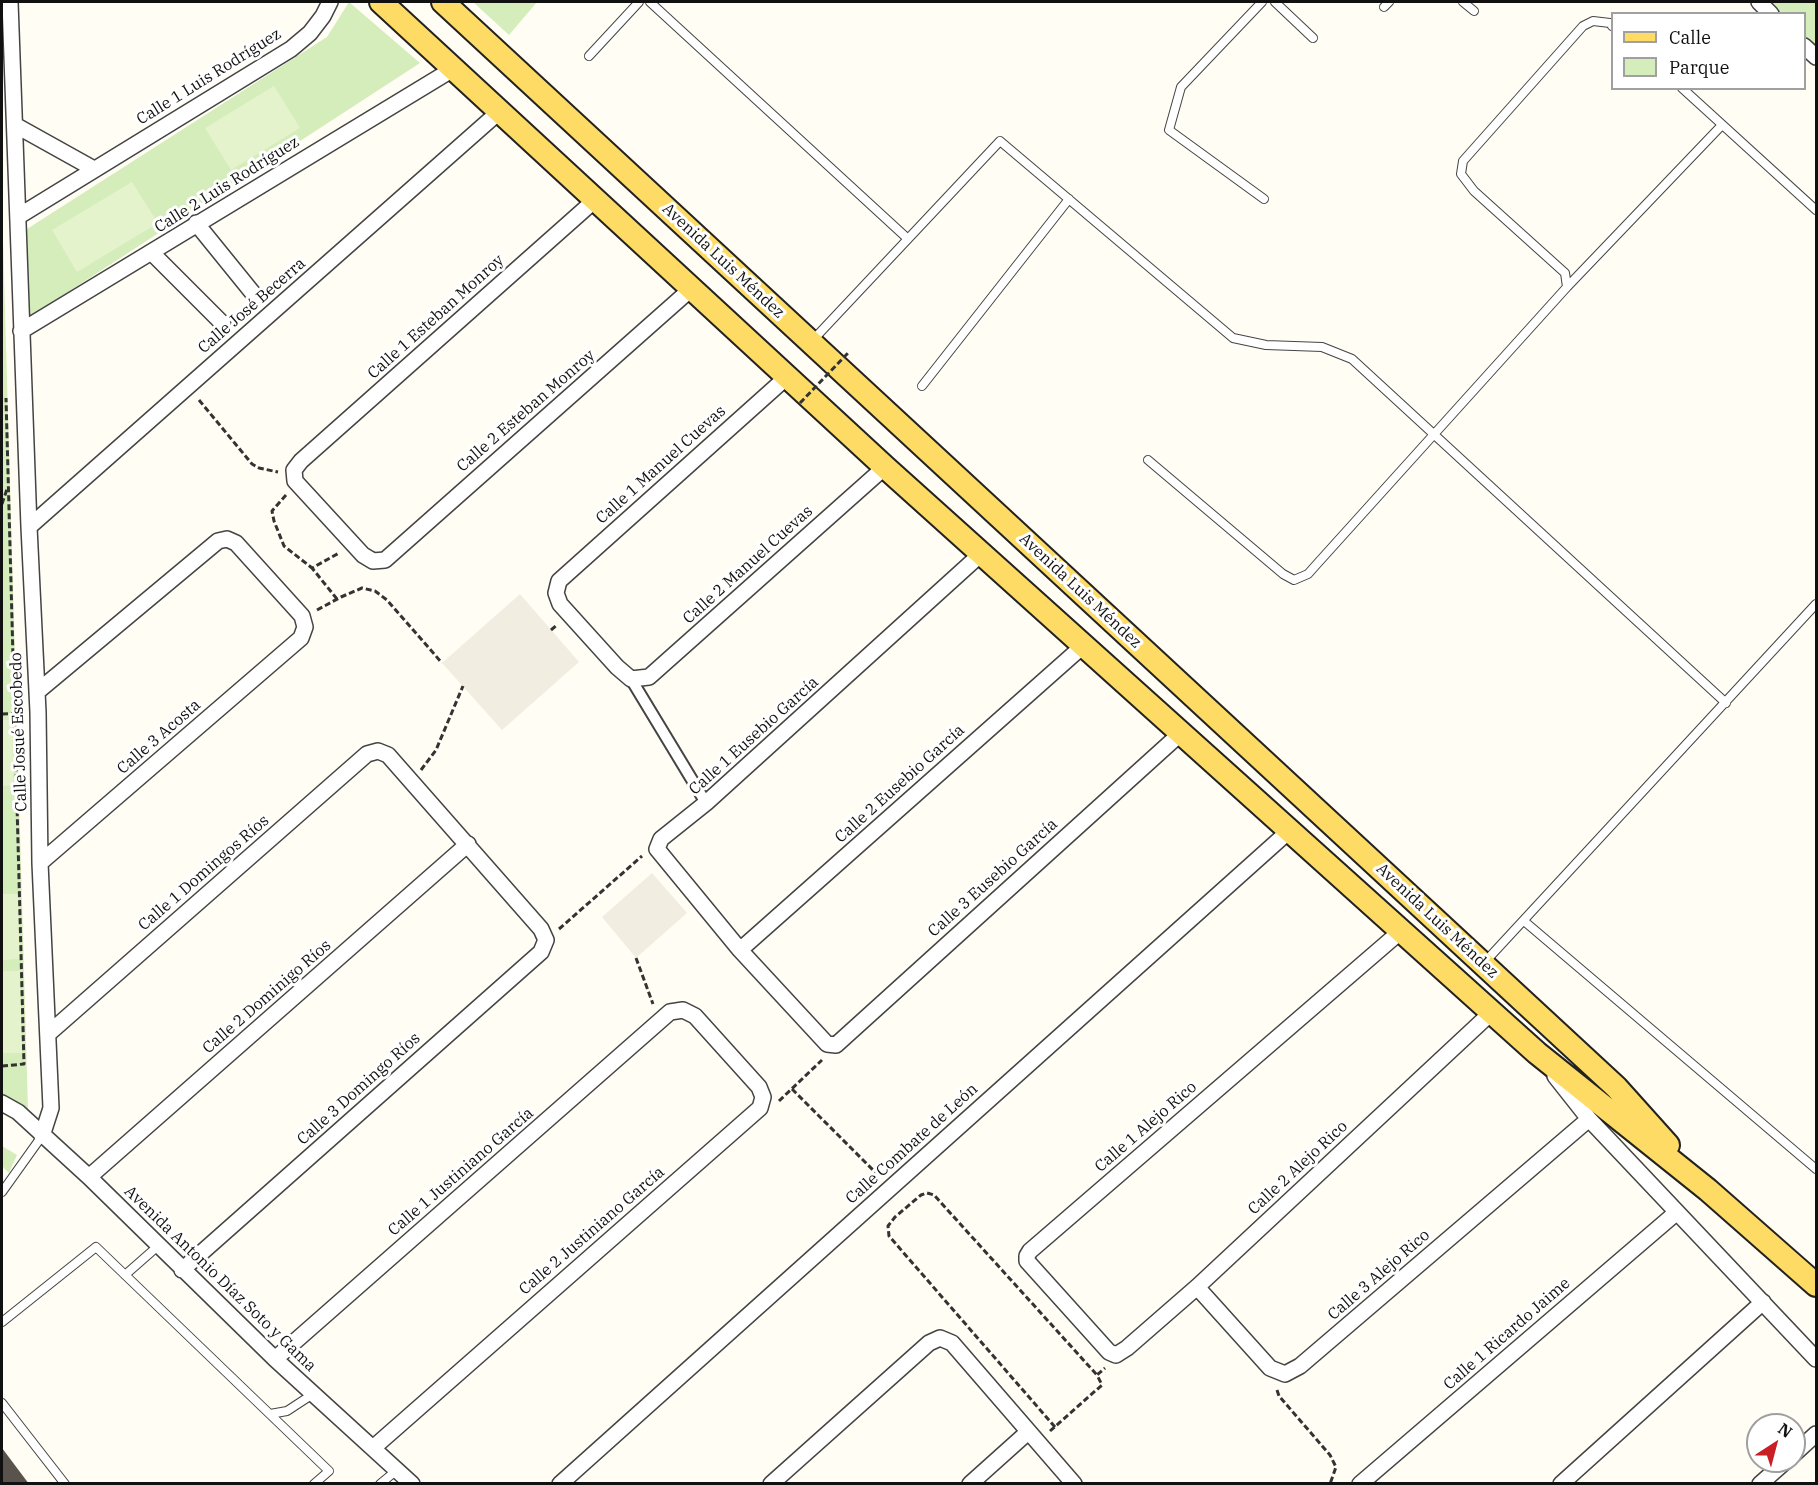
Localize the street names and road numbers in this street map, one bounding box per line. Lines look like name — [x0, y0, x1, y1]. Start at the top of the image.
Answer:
street label: Calle 1 Luis Rodríguez — [133, 25, 285, 129]
street label: Calle 2 Luis Rodríguez — [151, 133, 303, 237]
street label: Avenida Luis Méndez — [658, 199, 788, 323]
street label: Calle 1 Esteban Monroy — [364, 251, 508, 383]
street label: Calle José Becerra — [194, 254, 310, 358]
street label: Calle 2 Esteban Monroy — [453, 346, 599, 476]
street label: Calle 1 Manuel Cuevas — [592, 402, 730, 528]
street label: Calle 2 Manuel Cuevas — [679, 502, 817, 628]
street label: Avenida Luis Méndez — [1015, 529, 1145, 653]
street label: Calle Josué Escobedo — [7, 652, 31, 812]
street label: Calle 1 Eusebio García — [685, 673, 823, 799]
street label: Calle 3 Acosta — [113, 696, 205, 778]
street label: Calle 2 Eusebio García — [831, 721, 969, 847]
street label: Calle 1 Domingos Ríos — [135, 811, 273, 935]
street label: Calle 3 Eusebio García — [924, 815, 1062, 941]
street label: Avenida Luis Méndez — [1372, 859, 1502, 983]
street label: Calle 2 Dominigo Ríos — [199, 936, 335, 1058]
street label: Calle 3 Domingo Ríos — [294, 1029, 424, 1149]
street label: Calle 1 Alejo Rico — [1091, 1077, 1201, 1177]
street label: Calle Combate de León — [842, 1080, 982, 1208]
street label: Calle 1 Justiniano García — [384, 1104, 538, 1240]
street label: Calle 2 Alejo Rico — [1244, 1117, 1352, 1219]
street label: Calle 2 Justiniano García — [515, 1163, 669, 1299]
street label: Avenida Antonio Díaz Soto y Gama — [120, 1182, 320, 1376]
street label: Calle 3 Alejo Rico — [1324, 1225, 1434, 1325]
street label: Calle 1 Ricardo Jaime — [1440, 1274, 1574, 1394]

